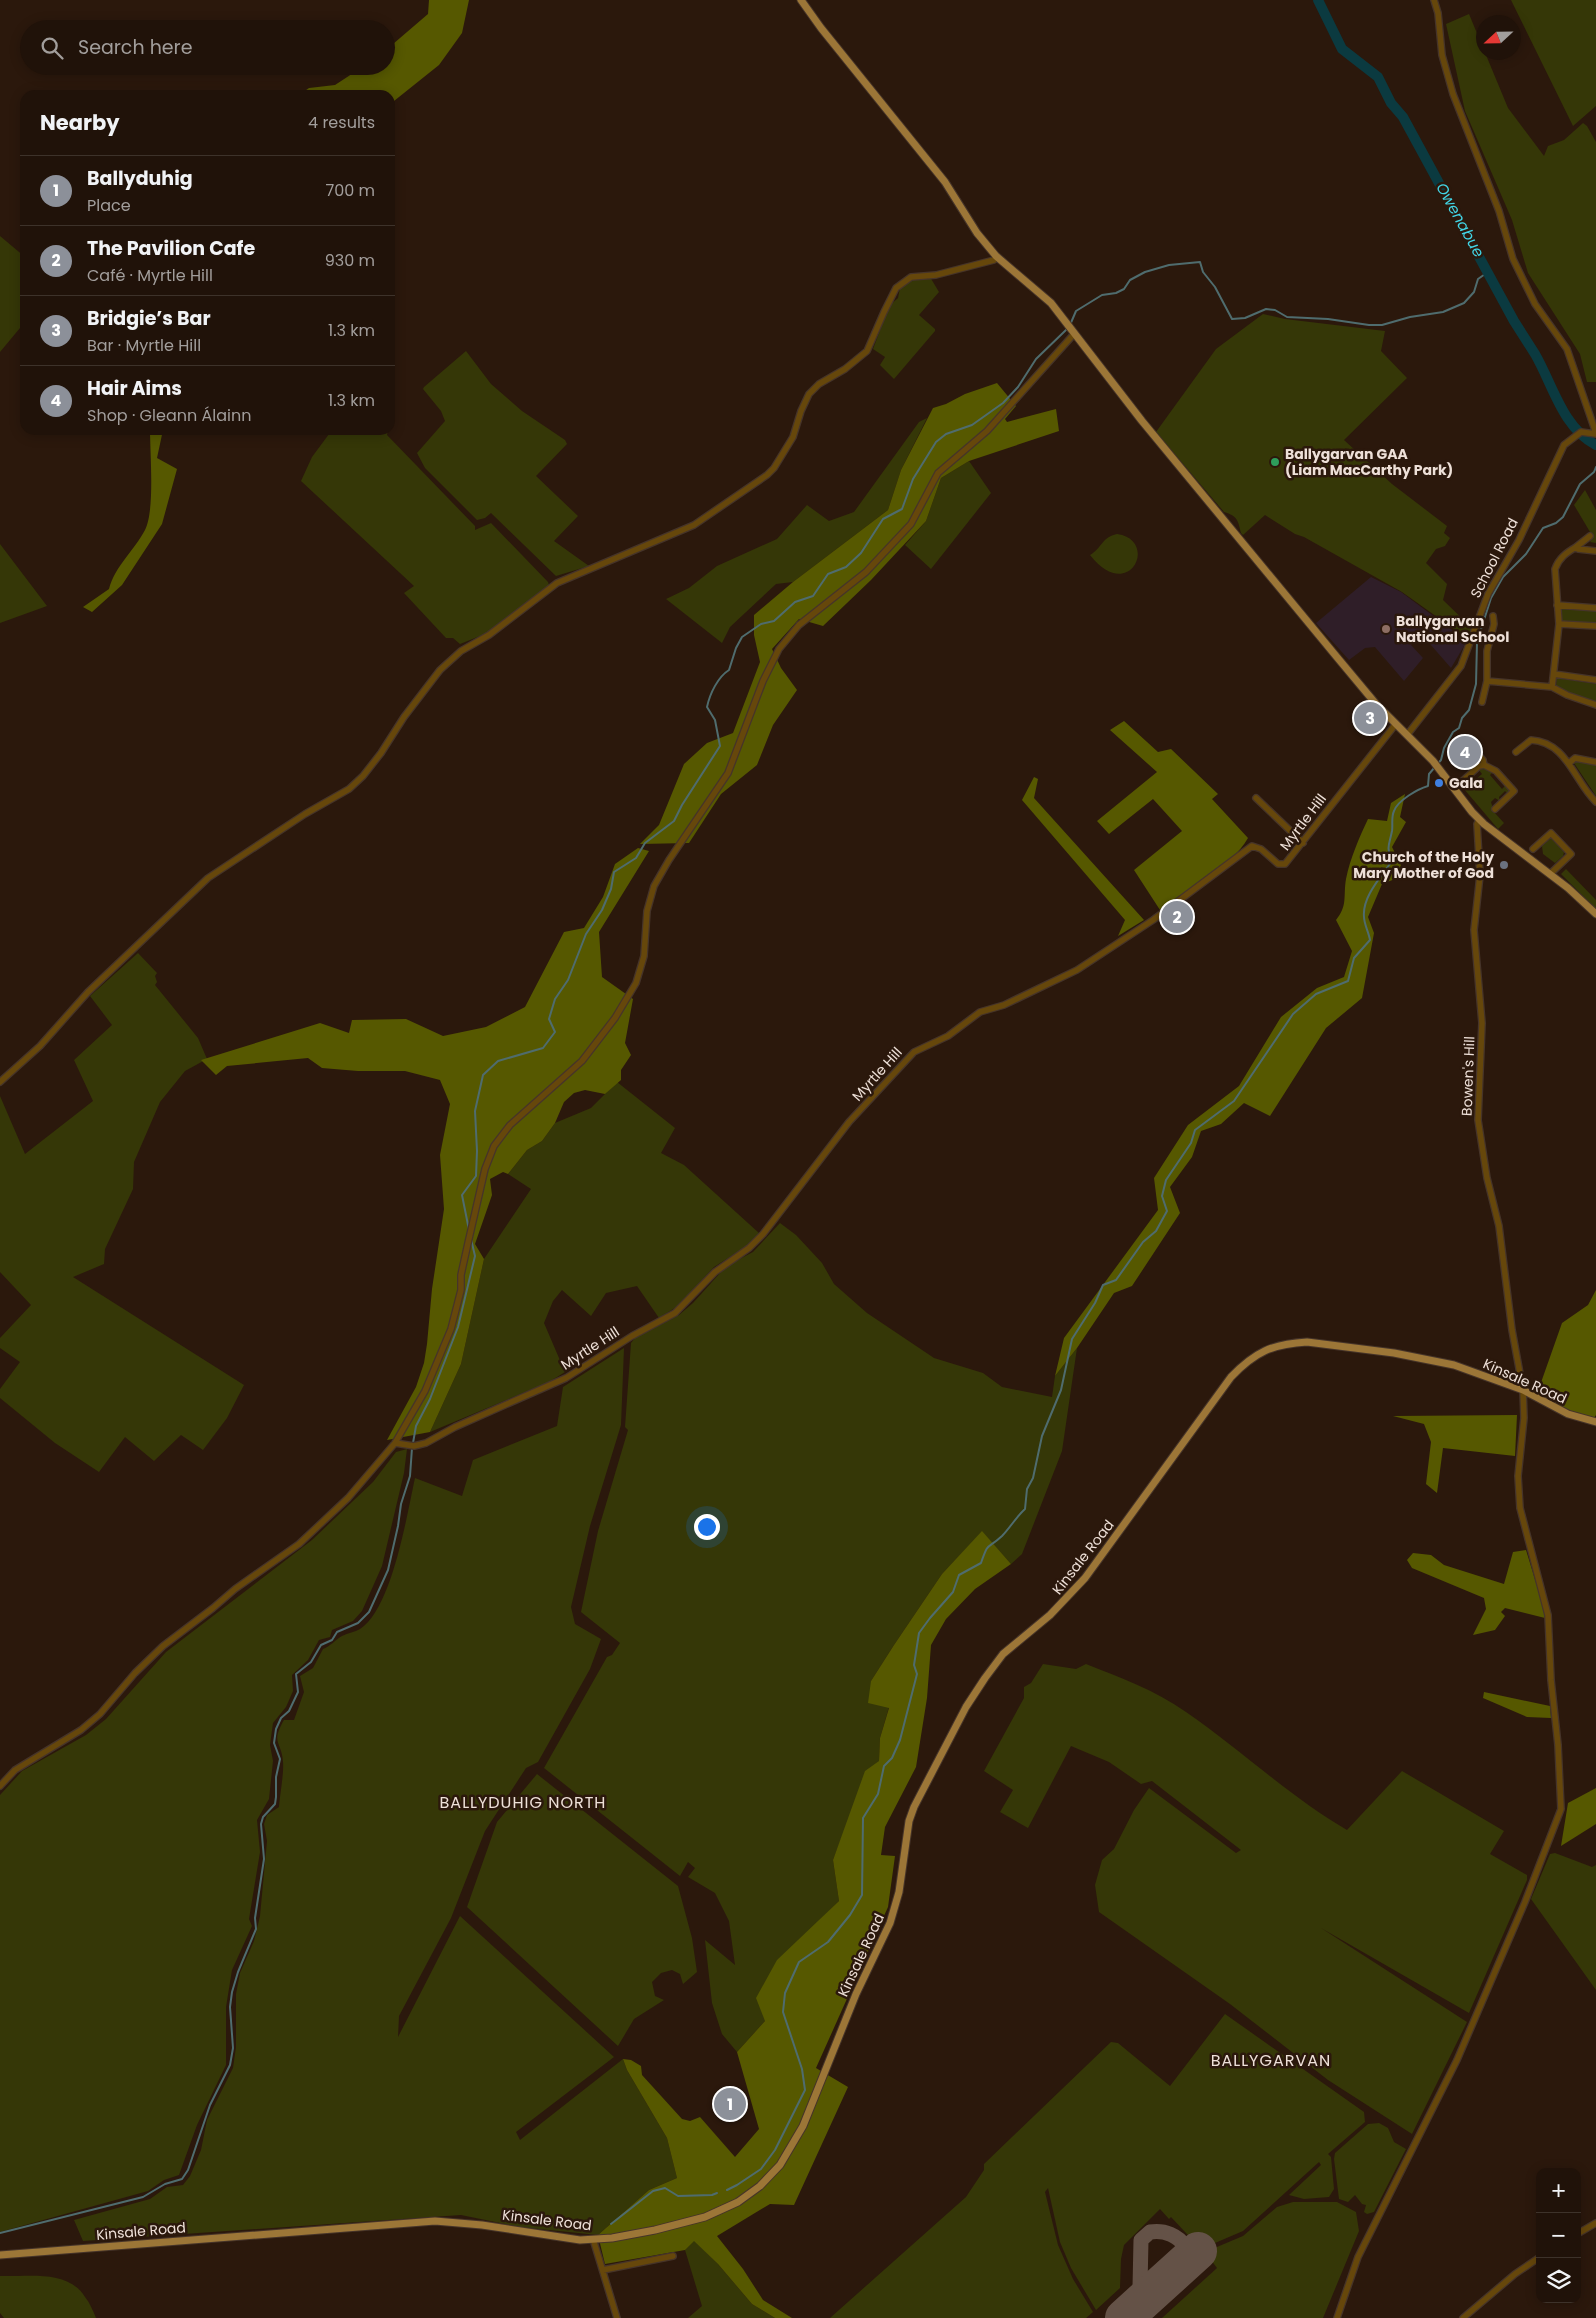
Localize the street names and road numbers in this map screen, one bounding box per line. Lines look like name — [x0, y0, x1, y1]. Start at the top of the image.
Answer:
street label: School Road — [1465, 515, 1523, 601]
street label: Myrtle Hill — [1275, 790, 1331, 854]
street label: Bowen's Hill — [1457, 1036, 1479, 1116]
street label: Myrtle Hill — [847, 1043, 907, 1105]
street label: Myrtle Hill — [557, 1322, 623, 1374]
street label: Kinsale Road — [1480, 1354, 1570, 1408]
street label: Kinsale Road — [1047, 1515, 1119, 1599]
street label: Kinsale Road — [833, 1910, 889, 2000]
street label: Kinsale Road — [501, 2205, 593, 2235]
street label: Kinsale Road — [95, 2217, 187, 2245]

